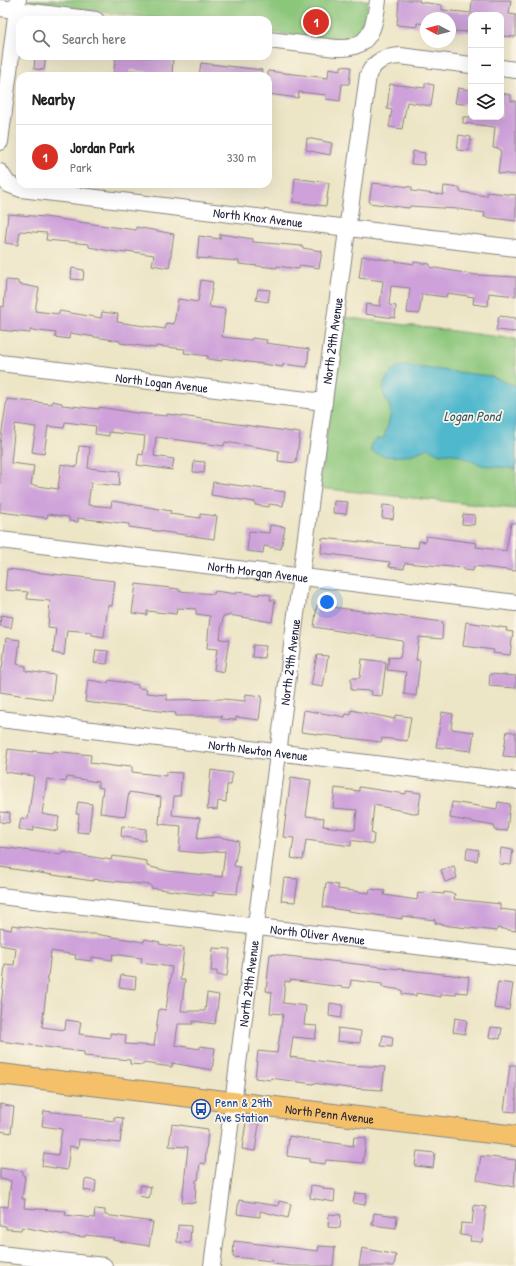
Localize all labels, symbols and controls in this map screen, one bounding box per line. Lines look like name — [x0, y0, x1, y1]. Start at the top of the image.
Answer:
pin: 1 — [303, 7, 329, 37]
north arrow — [420, 12, 456, 48]
map controls — [468, 12, 504, 120]
button: + — [468, 12, 504, 48]
search box — [16, 16, 272, 60]
icon: search — [30, 27, 52, 49]
text: Search here — [62, 28, 126, 49]
button: − — [468, 48, 504, 84]
button: layers — [468, 84, 504, 120]
text: Nearby — [32, 87, 75, 110]
text: Jordan Park — [70, 137, 134, 158]
text: 1 — [43, 148, 47, 166]
text: 330 m — [227, 148, 256, 166]
text: Park — [70, 158, 92, 176]
street label: North Knox Avenue — [212, 203, 304, 232]
street label: North 29th Avenue — [317, 296, 347, 385]
street label: North Logan Avenue — [115, 368, 209, 397]
water label: Logan Pond — [444, 406, 503, 426]
street label: North Morgan Avenue — [207, 556, 309, 587]
your location — [317, 592, 337, 612]
street label: North 29th Avenue — [275, 618, 304, 706]
street label: North Newton Avenue — [207, 735, 309, 765]
street label: North Oliver Avenue — [269, 920, 366, 949]
street label: North 29th Avenue — [234, 939, 263, 1028]
place label: Penn & 29th Ave Station — [215, 1093, 272, 1126]
bus stop icon: Penn & 29th Ave Station — [190, 1098, 212, 1120]
street label: North Penn Avenue — [284, 1099, 375, 1128]

